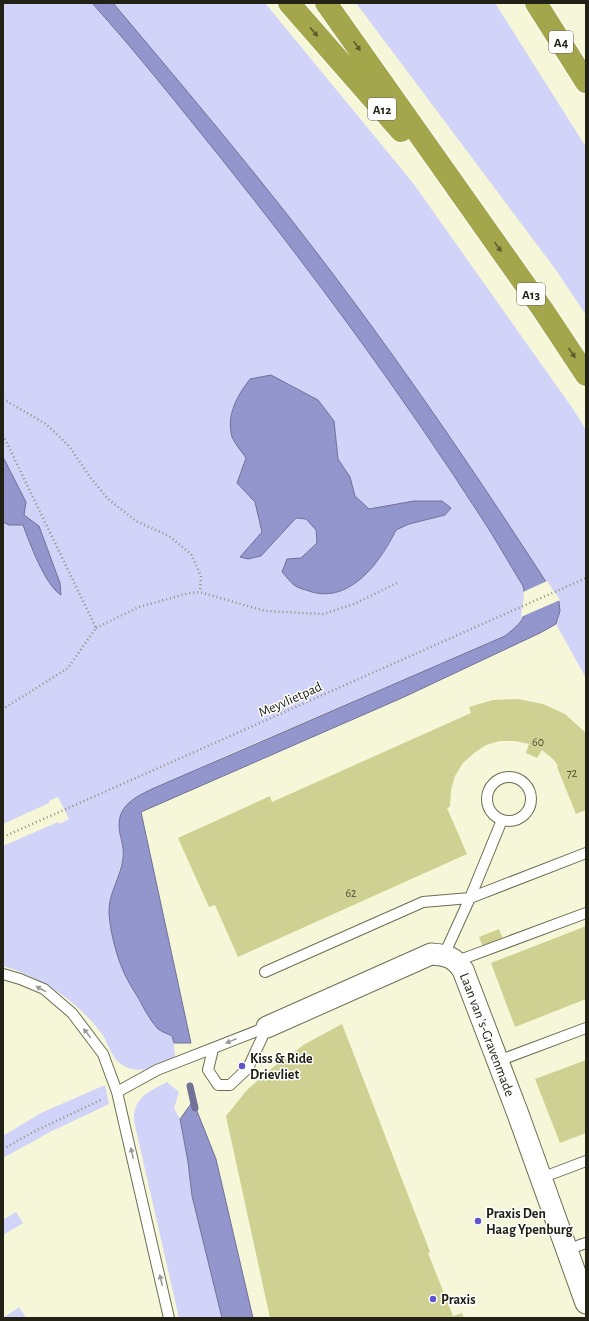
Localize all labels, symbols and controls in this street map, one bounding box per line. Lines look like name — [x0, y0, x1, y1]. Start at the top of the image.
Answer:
one-way arrow — [310, 27, 319, 38]
road number: A4 — [549, 31, 573, 53]
one-way arrow — [353, 41, 361, 52]
road number: A12 — [368, 98, 396, 120]
one-way arrow — [494, 241, 502, 252]
road number: A13 — [517, 283, 545, 305]
one-way arrow — [568, 348, 576, 359]
street label: Meyvlietpad — [257, 680, 324, 720]
house number: 60 — [532, 736, 544, 748]
house number: 72 — [567, 767, 578, 779]
house number: 62 — [345, 887, 357, 899]
street label: Laan van 's-Gravenmade — [457, 971, 517, 1099]
one-way arrow — [35, 985, 47, 992]
one-way arrow — [83, 1027, 92, 1038]
one-way arrow — [225, 1039, 237, 1045]
place label: Kiss & Ride Drievliet — [250, 1052, 313, 1082]
marker: Kiss & Ride Drievliet — [237, 1061, 247, 1071]
one-way arrow — [128, 1147, 134, 1159]
place label: Praxis Den Haag Ypenburg — [486, 1207, 574, 1237]
marker: Praxis Den Haag Ypenburg — [473, 1216, 483, 1226]
one-way arrow — [157, 1274, 163, 1286]
place label: Praxis — [441, 1293, 476, 1307]
marker: Praxis — [428, 1294, 438, 1304]

